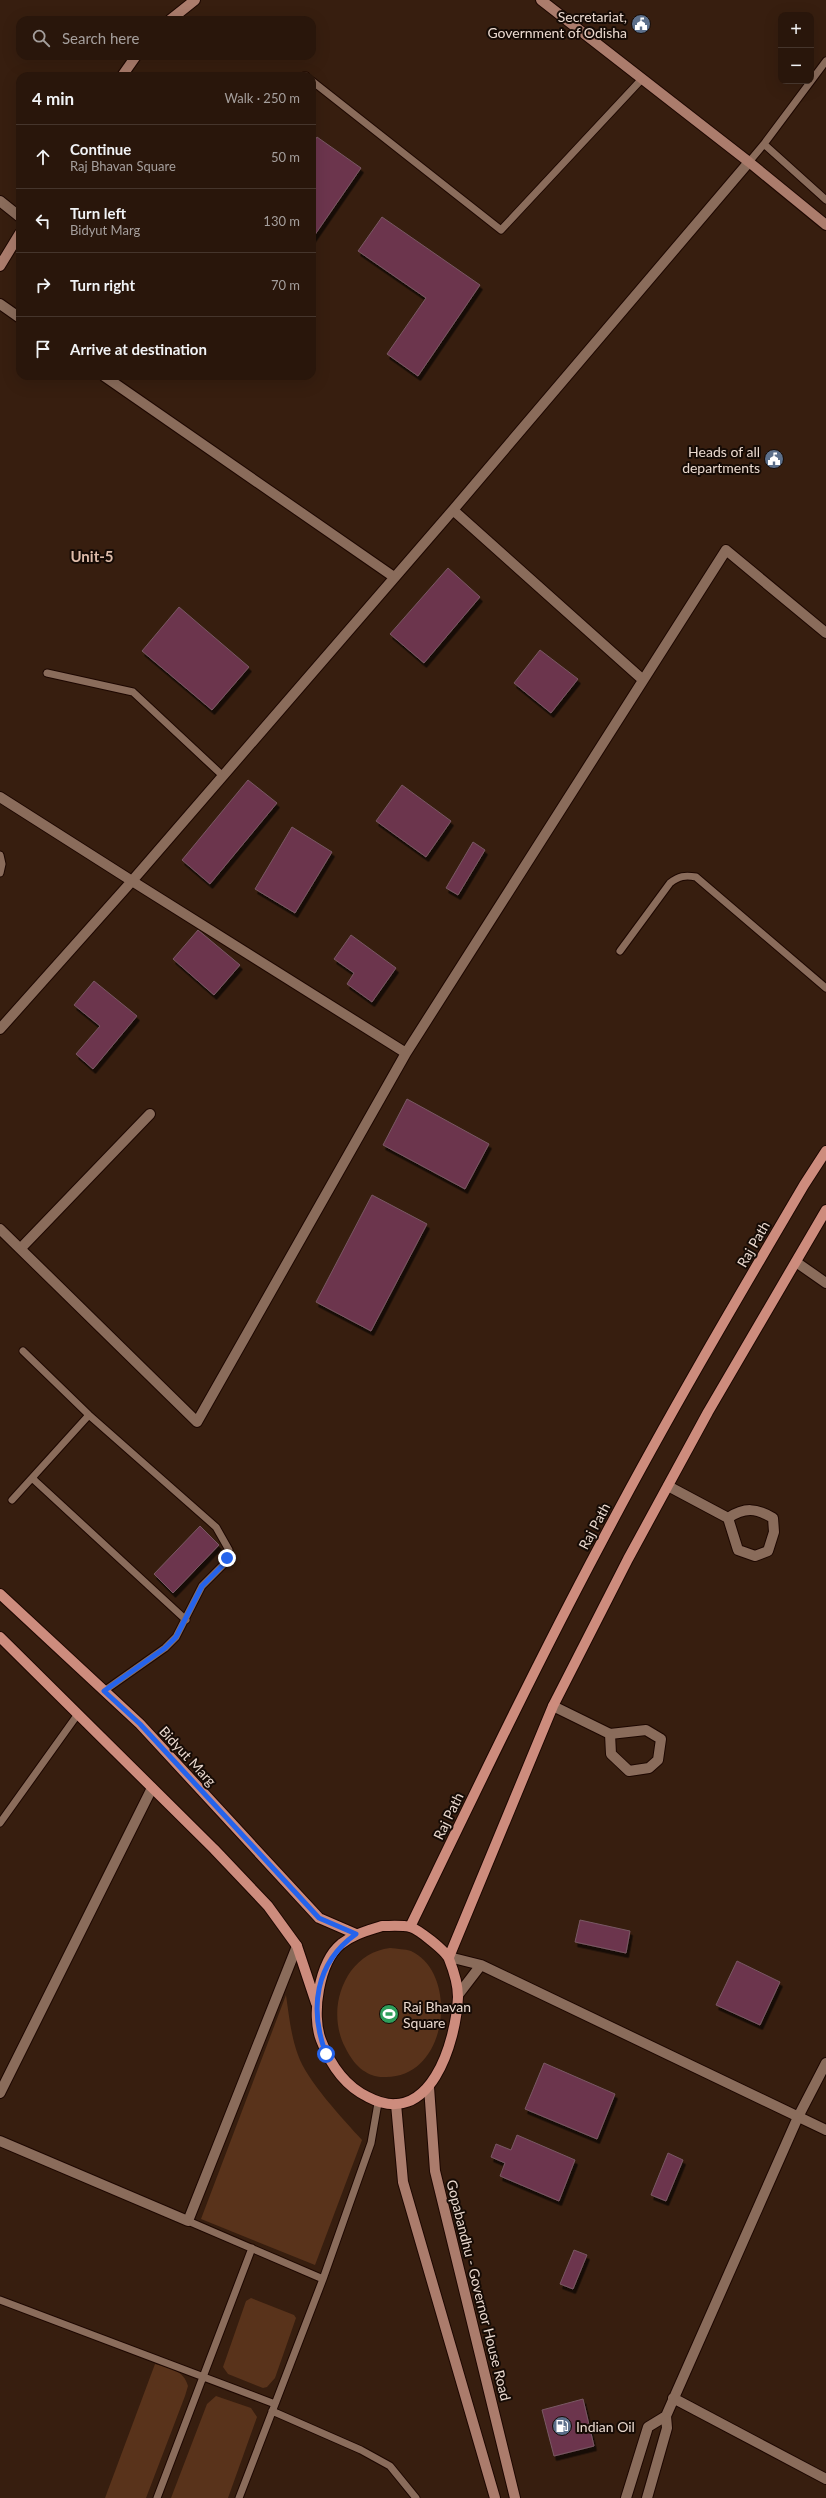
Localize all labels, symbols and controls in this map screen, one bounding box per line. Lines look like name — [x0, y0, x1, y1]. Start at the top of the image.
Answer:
place label: Secretariat, Government of Odisha — [487, 8, 627, 41]
map controls — [778, 12, 814, 84]
button: + — [778, 12, 814, 48]
public building icon: Secretariat, Government of Odisha — [630, 13, 652, 35]
search box — [16, 16, 316, 60]
icon: search — [30, 27, 52, 49]
text: Search here — [62, 29, 139, 47]
button: − — [778, 48, 814, 84]
text: 4 min — [32, 88, 74, 109]
text: Walk · 250 m — [224, 90, 300, 106]
text: Continue — [70, 140, 131, 158]
icon: ahead — [32, 146, 54, 168]
text: 50 m — [271, 149, 300, 165]
text: Raj Bhavan Square — [70, 158, 176, 174]
text: Turn left — [70, 204, 126, 222]
icon: left — [32, 210, 54, 232]
text: 130 m — [263, 213, 300, 229]
text: Bidyut Marg — [70, 222, 140, 238]
icon: right — [32, 274, 54, 296]
text: Turn right — [70, 276, 135, 294]
text: 70 m — [271, 277, 300, 293]
icon: arrive — [32, 338, 54, 360]
text: Arrive at destination — [70, 340, 207, 358]
place label: Heads of all departments — [682, 443, 760, 476]
public building icon: Heads of all departments — [763, 448, 785, 470]
district label: Unit-5 — [70, 547, 114, 565]
street label: Raj Path — [733, 1218, 773, 1270]
street label: Raj Path — [575, 1500, 613, 1552]
route end — [218, 1549, 236, 1567]
street label: Bidyut Marg — [156, 1723, 220, 1789]
street label: Raj Path — [429, 1790, 467, 1842]
place label: Raj Bhavan Square — [403, 1998, 471, 2031]
sports icon: Raj Bhavan Square — [378, 2003, 400, 2025]
route start — [317, 2045, 335, 2063]
street label: Gopabandhu - Governor House Road — [443, 2178, 515, 2402]
fuel station icon: Indian Oil — [551, 2415, 573, 2437]
place label: Indian Oil — [576, 2418, 635, 2435]

